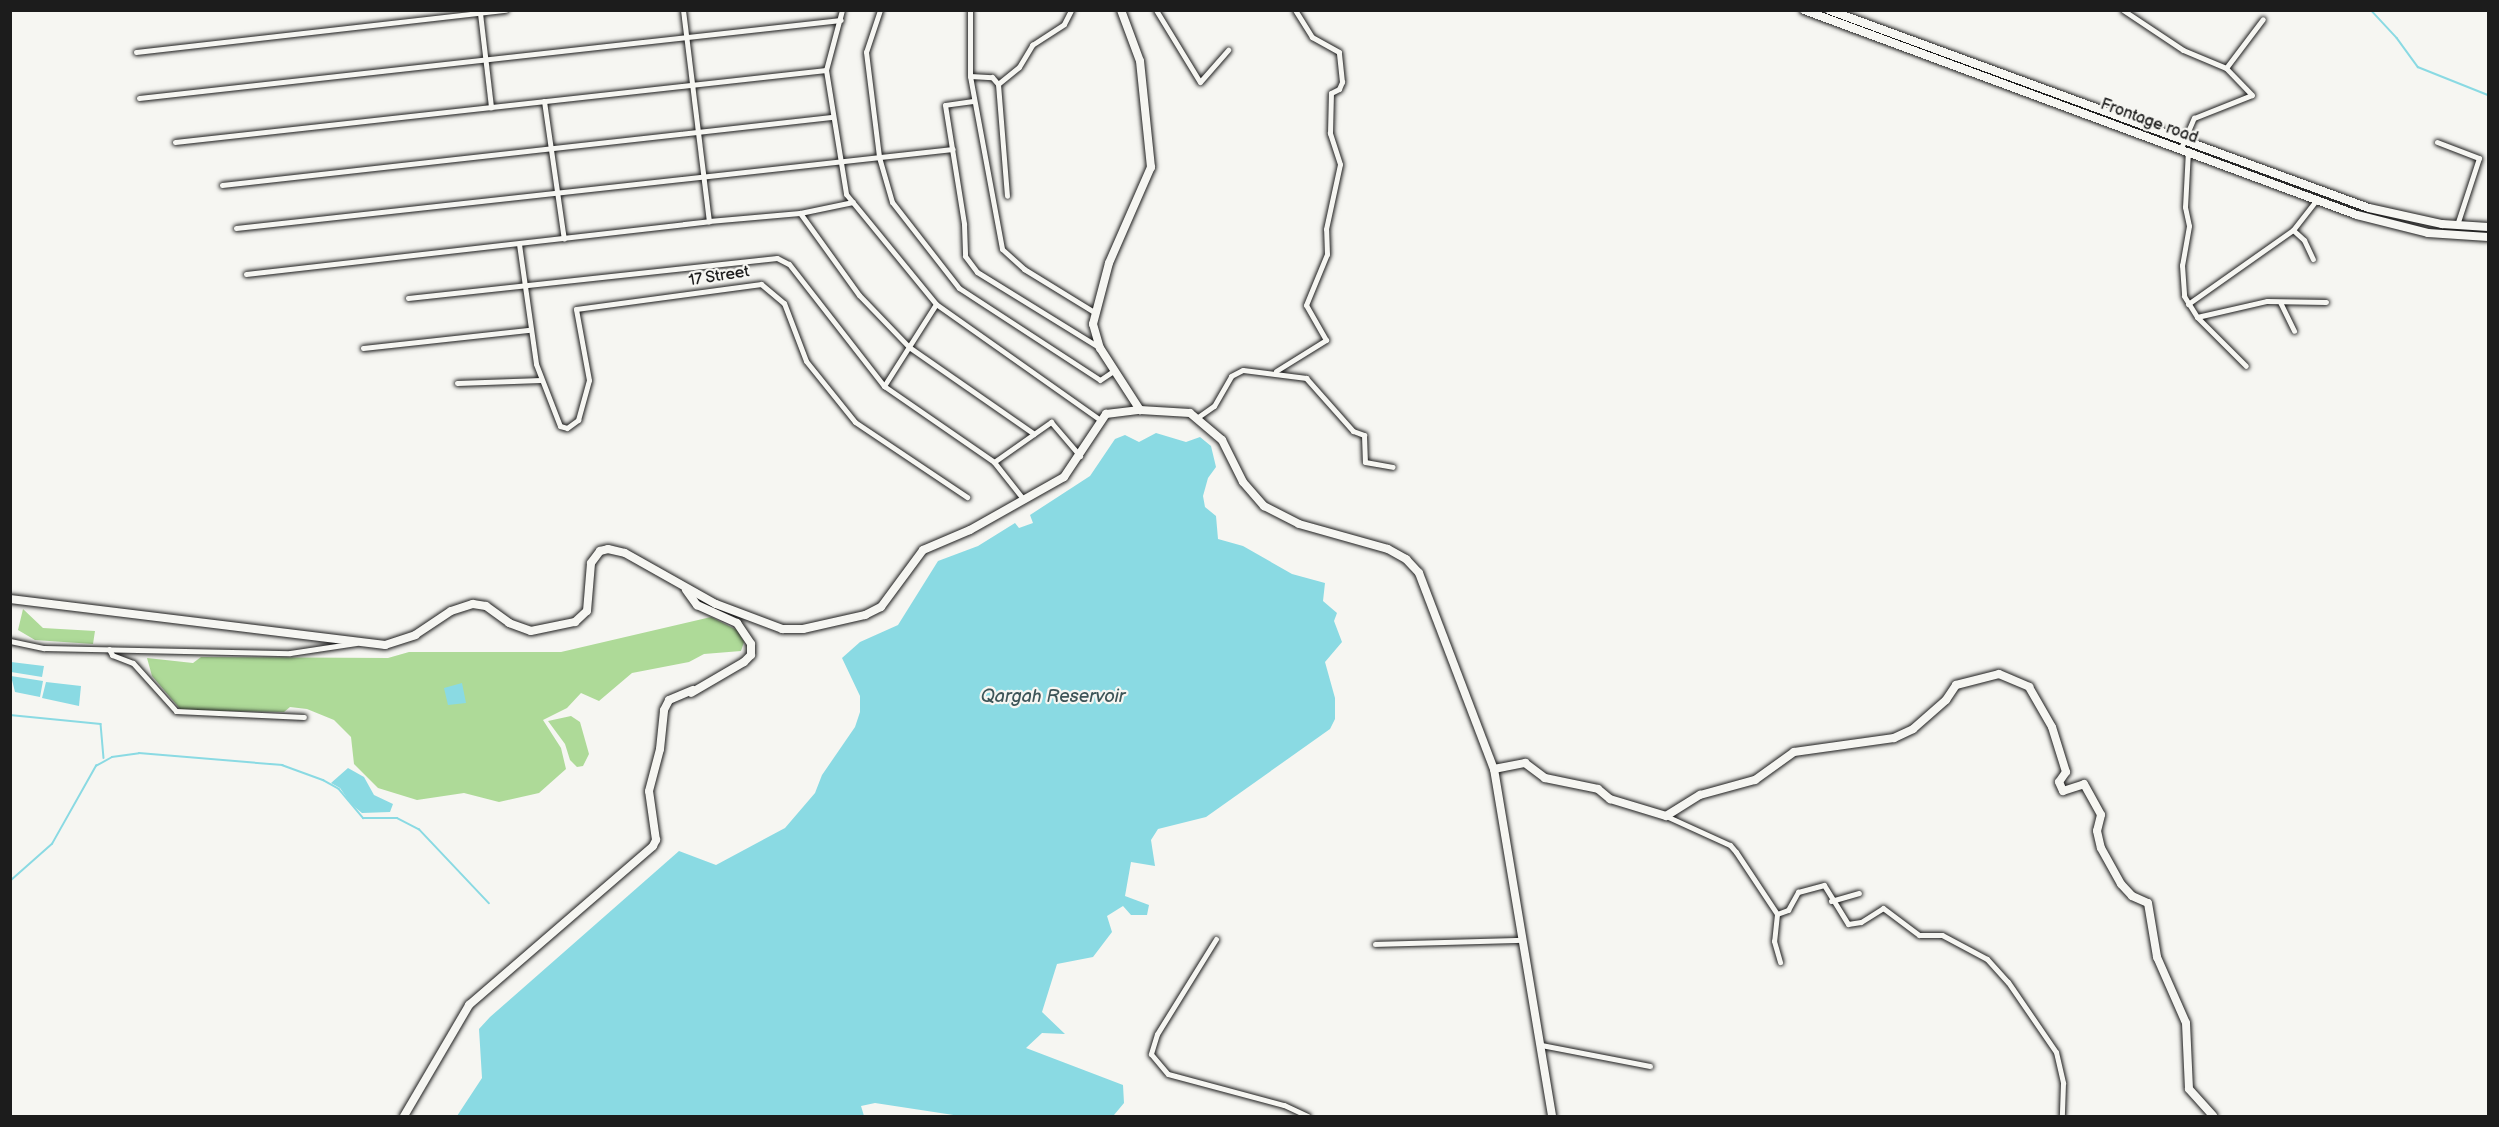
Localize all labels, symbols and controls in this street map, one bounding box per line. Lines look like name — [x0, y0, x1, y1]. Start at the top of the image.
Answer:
street label: Frontage road — [2098, 95, 2200, 149]
street label: 17 Street — [687, 263, 751, 291]
water label: Qargah Reservoir — [981, 686, 1125, 708]

